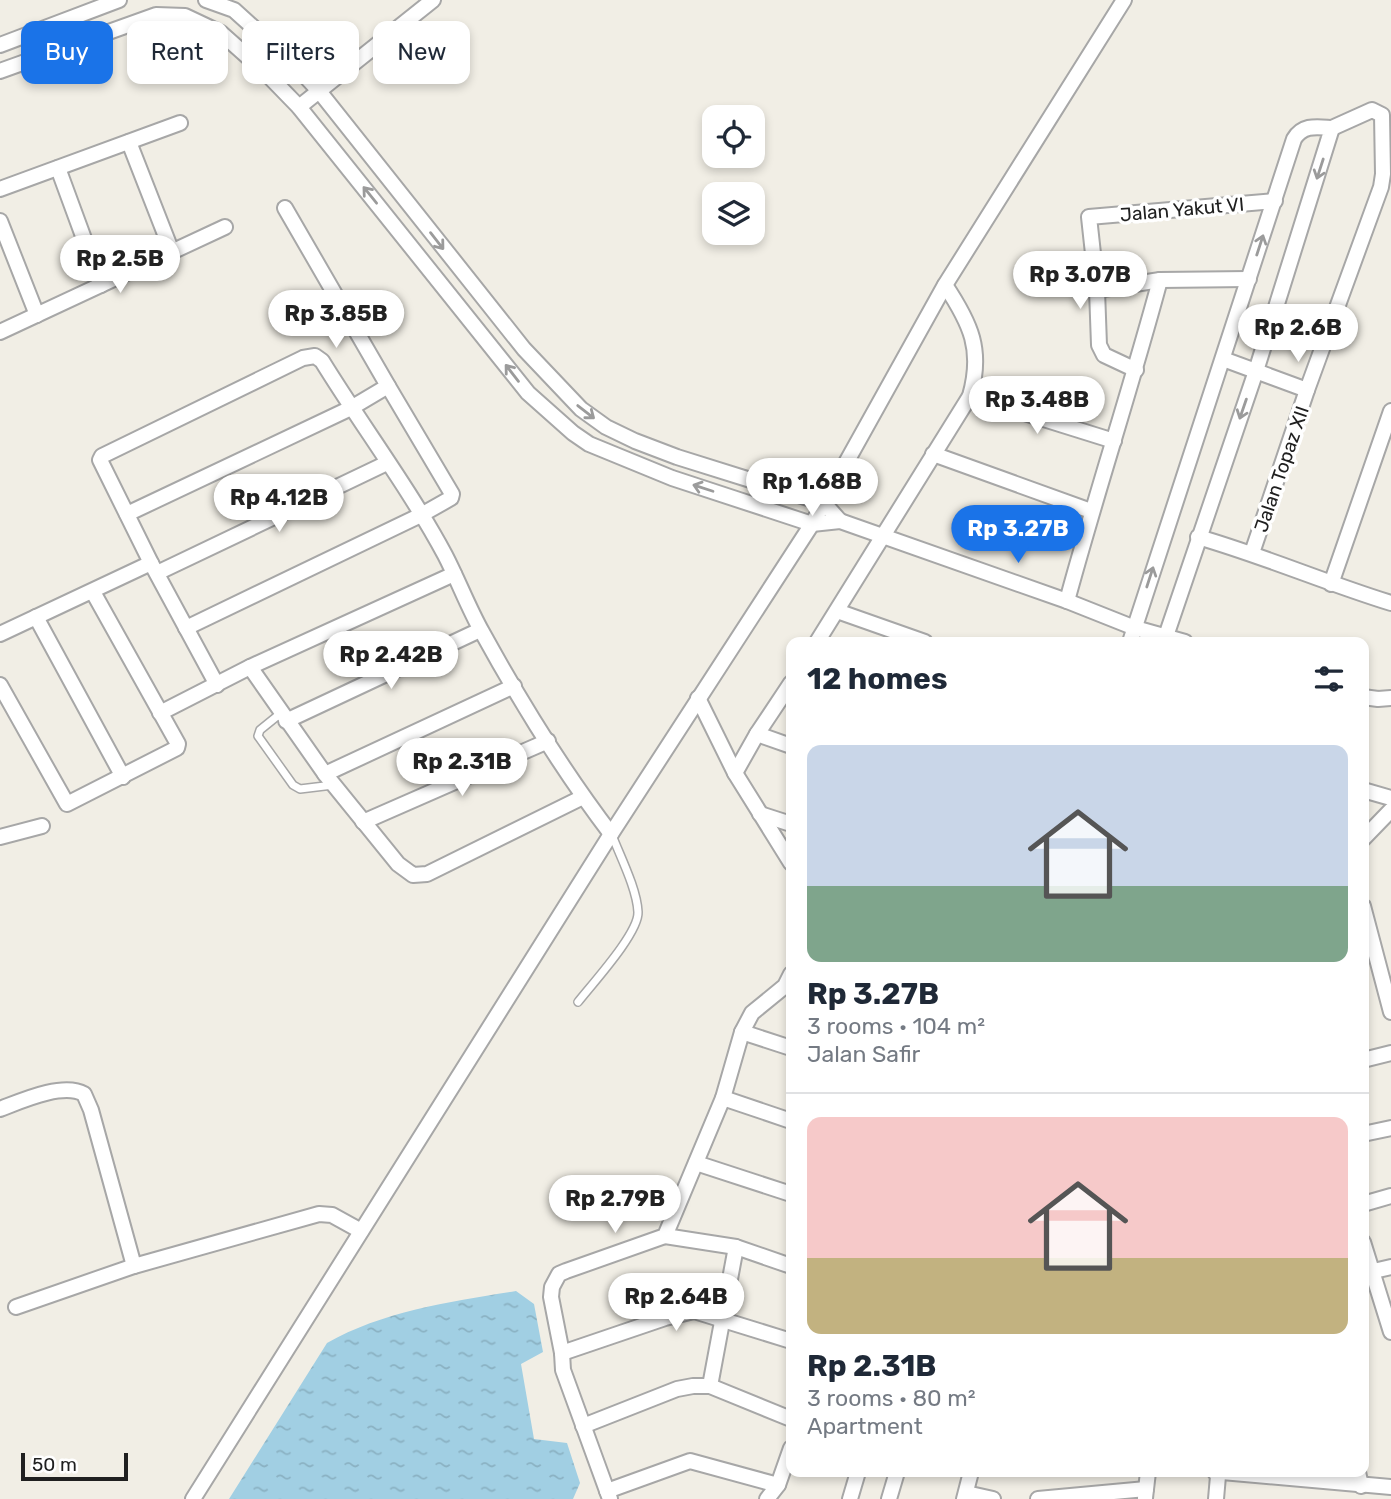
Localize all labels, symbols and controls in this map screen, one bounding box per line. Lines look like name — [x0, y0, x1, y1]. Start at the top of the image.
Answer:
chip: Buy — [21, 21, 113, 84]
chip: Rent — [127, 21, 228, 84]
chip: Filters — [242, 21, 359, 84]
chip: New — [373, 21, 470, 84]
map controls — [702, 105, 765, 245]
button: locate — [702, 105, 765, 168]
one-way arrow — [1312, 157, 1325, 179]
button: layers — [702, 182, 765, 245]
one-way arrow — [362, 187, 377, 205]
street label: Jalan Yakut VI — [1119, 193, 1245, 226]
one-way arrow — [430, 231, 445, 249]
one-way arrow — [1255, 234, 1268, 256]
pin: Rp 2.5B — [55, 236, 185, 295]
text: Rp 2.5B — [76, 244, 164, 272]
pin: Rp 3.07B — [1008, 252, 1152, 311]
text: Rp 3.07B — [1029, 260, 1131, 288]
pin: Rp 3.85B — [264, 290, 408, 350]
text: Rp 3.85B — [284, 299, 388, 327]
pin: Rp 2.6B — [1233, 304, 1363, 364]
text: Rp 2.6B — [1254, 313, 1342, 341]
one-way arrow — [505, 364, 520, 382]
pin: Rp 3.48B — [965, 376, 1109, 436]
text: Rp 3.48B — [985, 385, 1089, 413]
one-way arrow — [1236, 397, 1248, 419]
street label: Jalan Topaz XII — [1249, 403, 1314, 535]
one-way arrow — [576, 405, 595, 419]
pin: Rp 1.68B — [740, 458, 884, 518]
text: Rp 1.68B — [762, 467, 862, 495]
pin: Rp 4.12B — [207, 475, 351, 534]
one-way arrow — [692, 481, 714, 494]
text: Rp 4.12B — [230, 483, 328, 511]
pin: Rp 3.27B — [946, 505, 1090, 565]
text: Rp 3.27B — [967, 514, 1069, 542]
one-way arrow — [1145, 566, 1158, 588]
pin: Rp 2.42B — [319, 632, 463, 691]
text: Rp 2.42B — [339, 640, 443, 668]
icon: filters — [1310, 660, 1348, 698]
text: 12 homes — [807, 661, 948, 697]
pin: Rp 2.31B — [390, 738, 534, 798]
text: Rp 2.31B — [412, 747, 512, 775]
icon: home — [1015, 791, 1141, 917]
text: Rp 3.27B — [807, 976, 939, 1012]
text: 3 rooms · 104 m² — [807, 1012, 985, 1040]
text: Jalan Safir — [807, 1040, 920, 1068]
icon: home — [1015, 1163, 1141, 1289]
pin: Rp 2.79B — [543, 1176, 687, 1235]
text: Rp 2.79B — [565, 1184, 665, 1212]
pin: Rp 2.64B — [604, 1274, 748, 1333]
text: Rp 2.64B — [624, 1282, 728, 1310]
text: Rp 2.31B — [807, 1348, 936, 1384]
text: 3 rooms · 80 m² — [807, 1384, 976, 1412]
text: Apartment — [807, 1412, 923, 1440]
scale bar — [21, 1450, 128, 1482]
text: 50 m — [32, 1453, 77, 1476]

